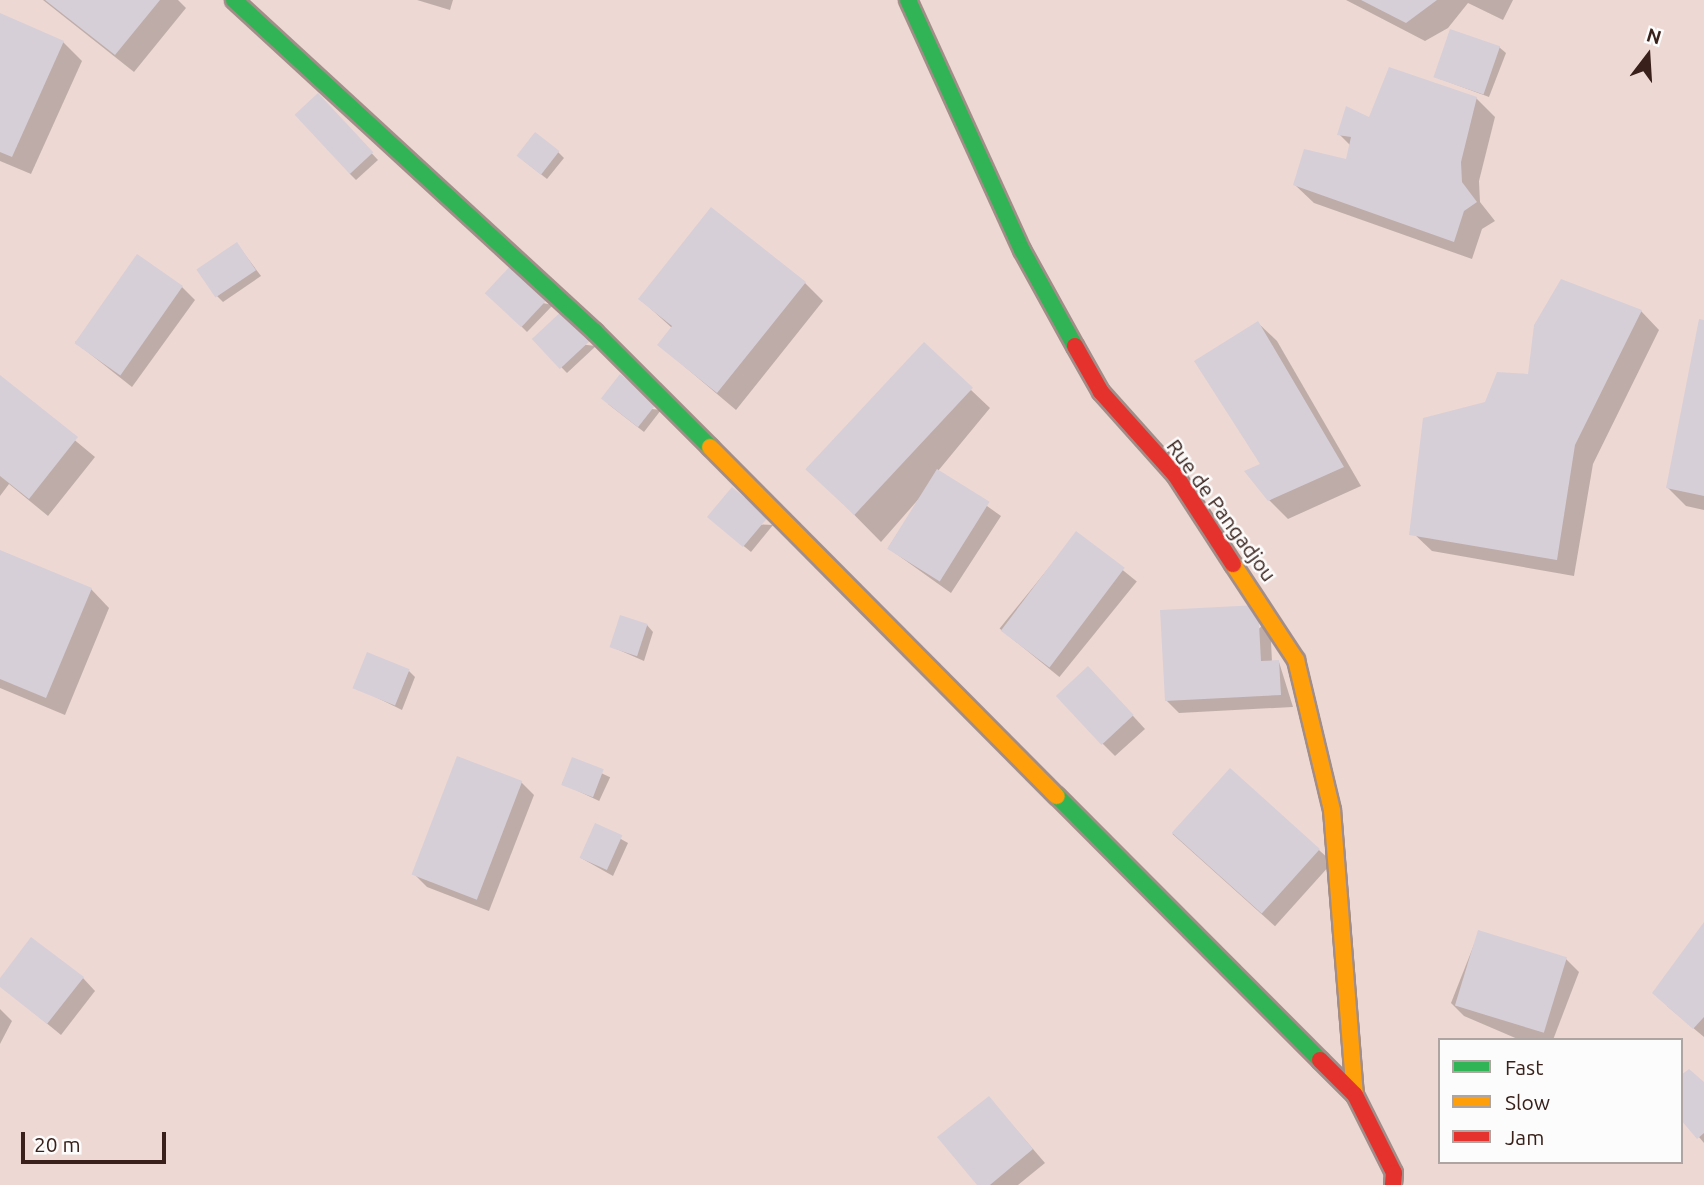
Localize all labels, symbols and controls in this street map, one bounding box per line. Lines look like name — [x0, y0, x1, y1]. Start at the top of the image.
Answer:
north arrow — [1613, 21, 1683, 91]
text: N — [1644, 23, 1664, 49]
street label: Rue de Pangadjou — [1162, 434, 1282, 586]
legend — [1438, 1038, 1683, 1164]
text: Fast — [1505, 1055, 1543, 1079]
text: Slow — [1505, 1090, 1550, 1114]
scale bar — [24, 1118, 170, 1162]
text: Jam — [1505, 1125, 1544, 1149]
text: 20 m — [34, 1132, 81, 1156]

